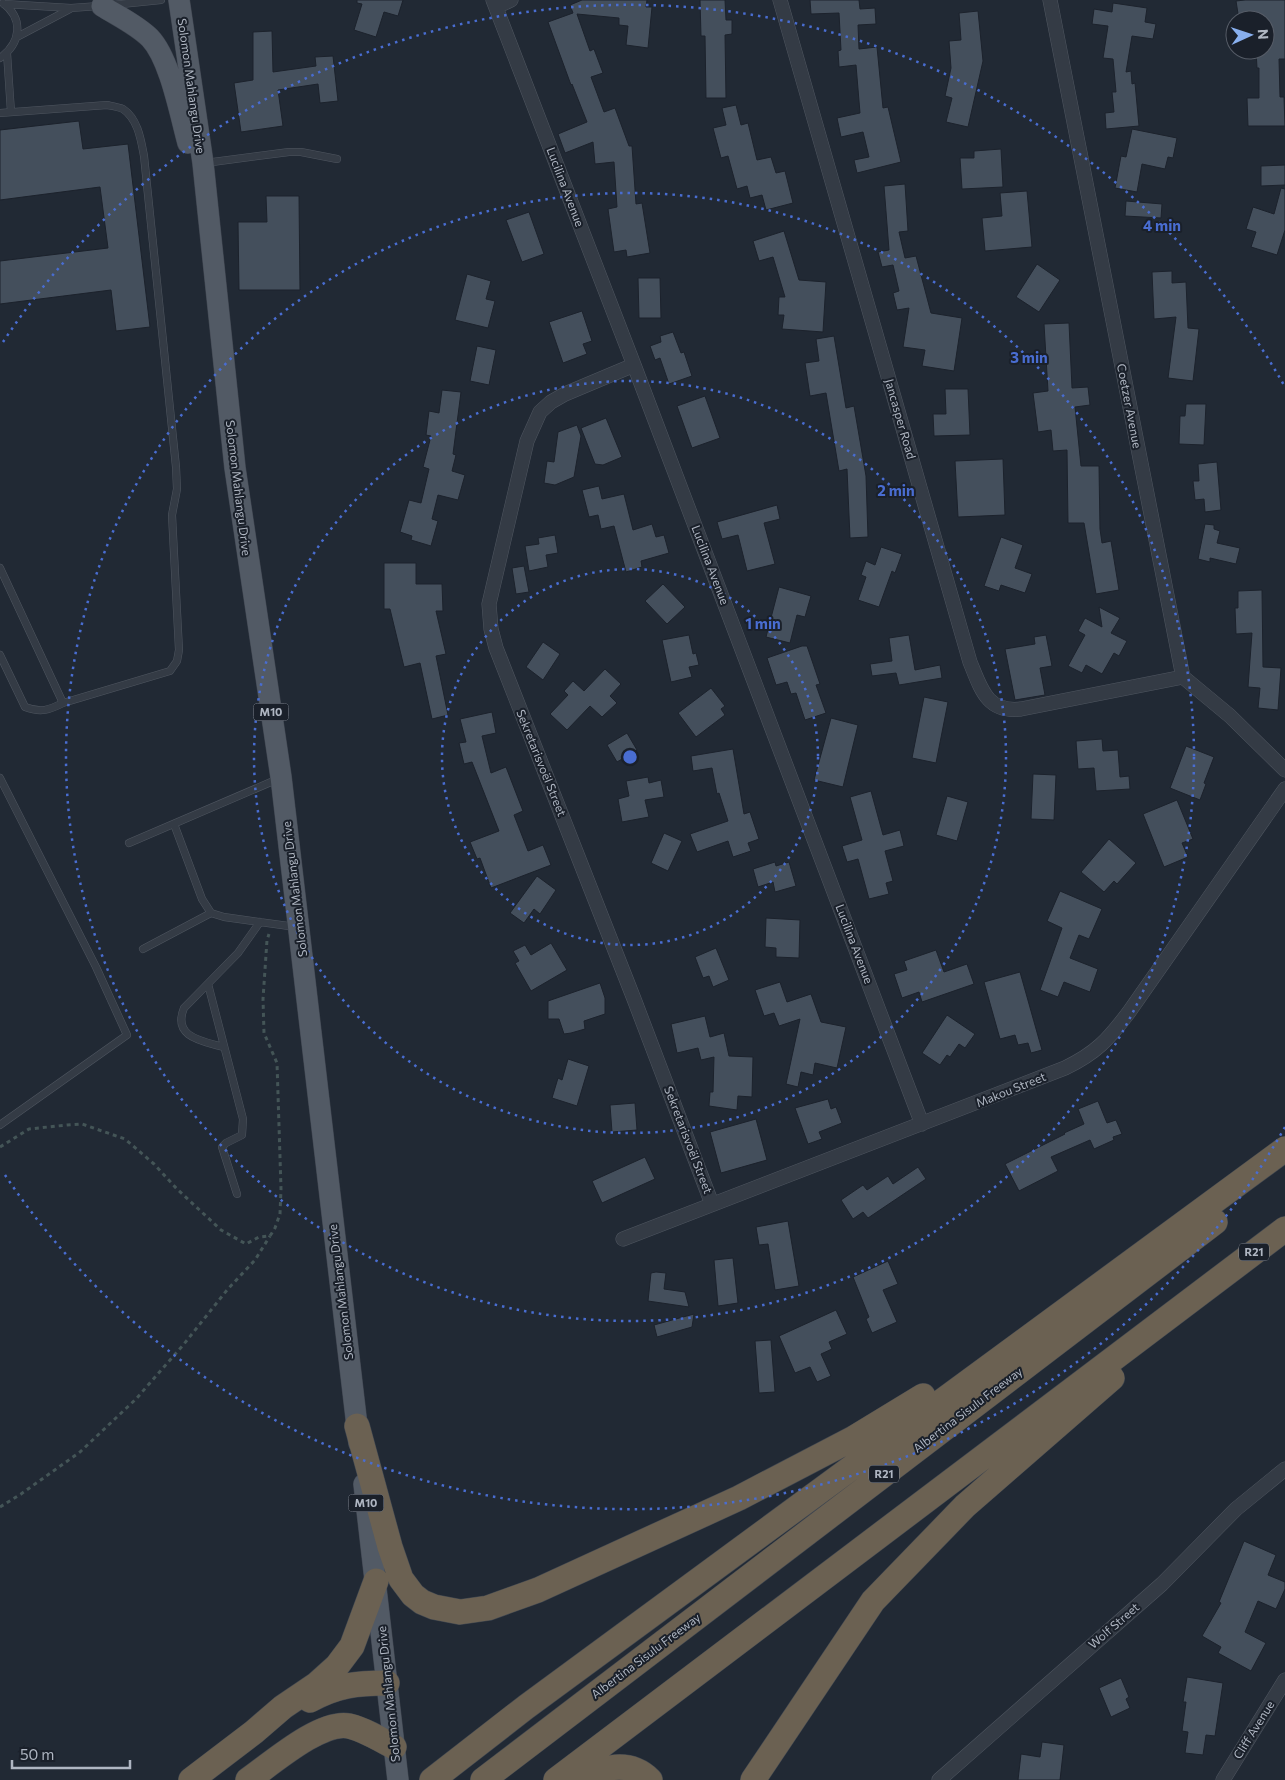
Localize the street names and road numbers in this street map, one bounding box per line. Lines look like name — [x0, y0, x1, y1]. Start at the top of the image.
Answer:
street label: Solomon Mahlangu Drive — [176, 17, 208, 154]
street label: Lucilina Avenue — [544, 145, 588, 228]
street label: Coetzer Avenue — [1115, 362, 1145, 449]
street label: Jancasper Road — [882, 377, 919, 461]
street label: Solomon Mahlangu Drive — [224, 419, 254, 556]
street label: Lucilina Avenue — [689, 523, 733, 606]
road number: M10 — [254, 704, 288, 720]
street label: Sekretarisvoël Street — [514, 707, 570, 818]
street label: Solomon Mahlangu Drive — [279, 821, 309, 958]
street label: Lucilina Avenue — [833, 902, 877, 985]
street label: Makou Street — [974, 1069, 1048, 1109]
street label: Sekretarisvoël Street — [662, 1084, 716, 1195]
street label: Solomon Mahlangu Drive — [325, 1224, 355, 1361]
road number: R21 — [1239, 1244, 1269, 1260]
street label: Albertina Sisulu Freeway — [910, 1364, 1025, 1455]
road number: R21 — [869, 1466, 899, 1482]
road number: M10 — [348, 1495, 384, 1512]
street label: Wolf Street — [1085, 1599, 1142, 1651]
street label: Albertina Sisulu Freeway — [588, 1610, 703, 1701]
street label: Solomon Mahlangu Drive — [374, 1626, 402, 1763]
street label: Cliff Avenue — [1230, 1698, 1277, 1761]

